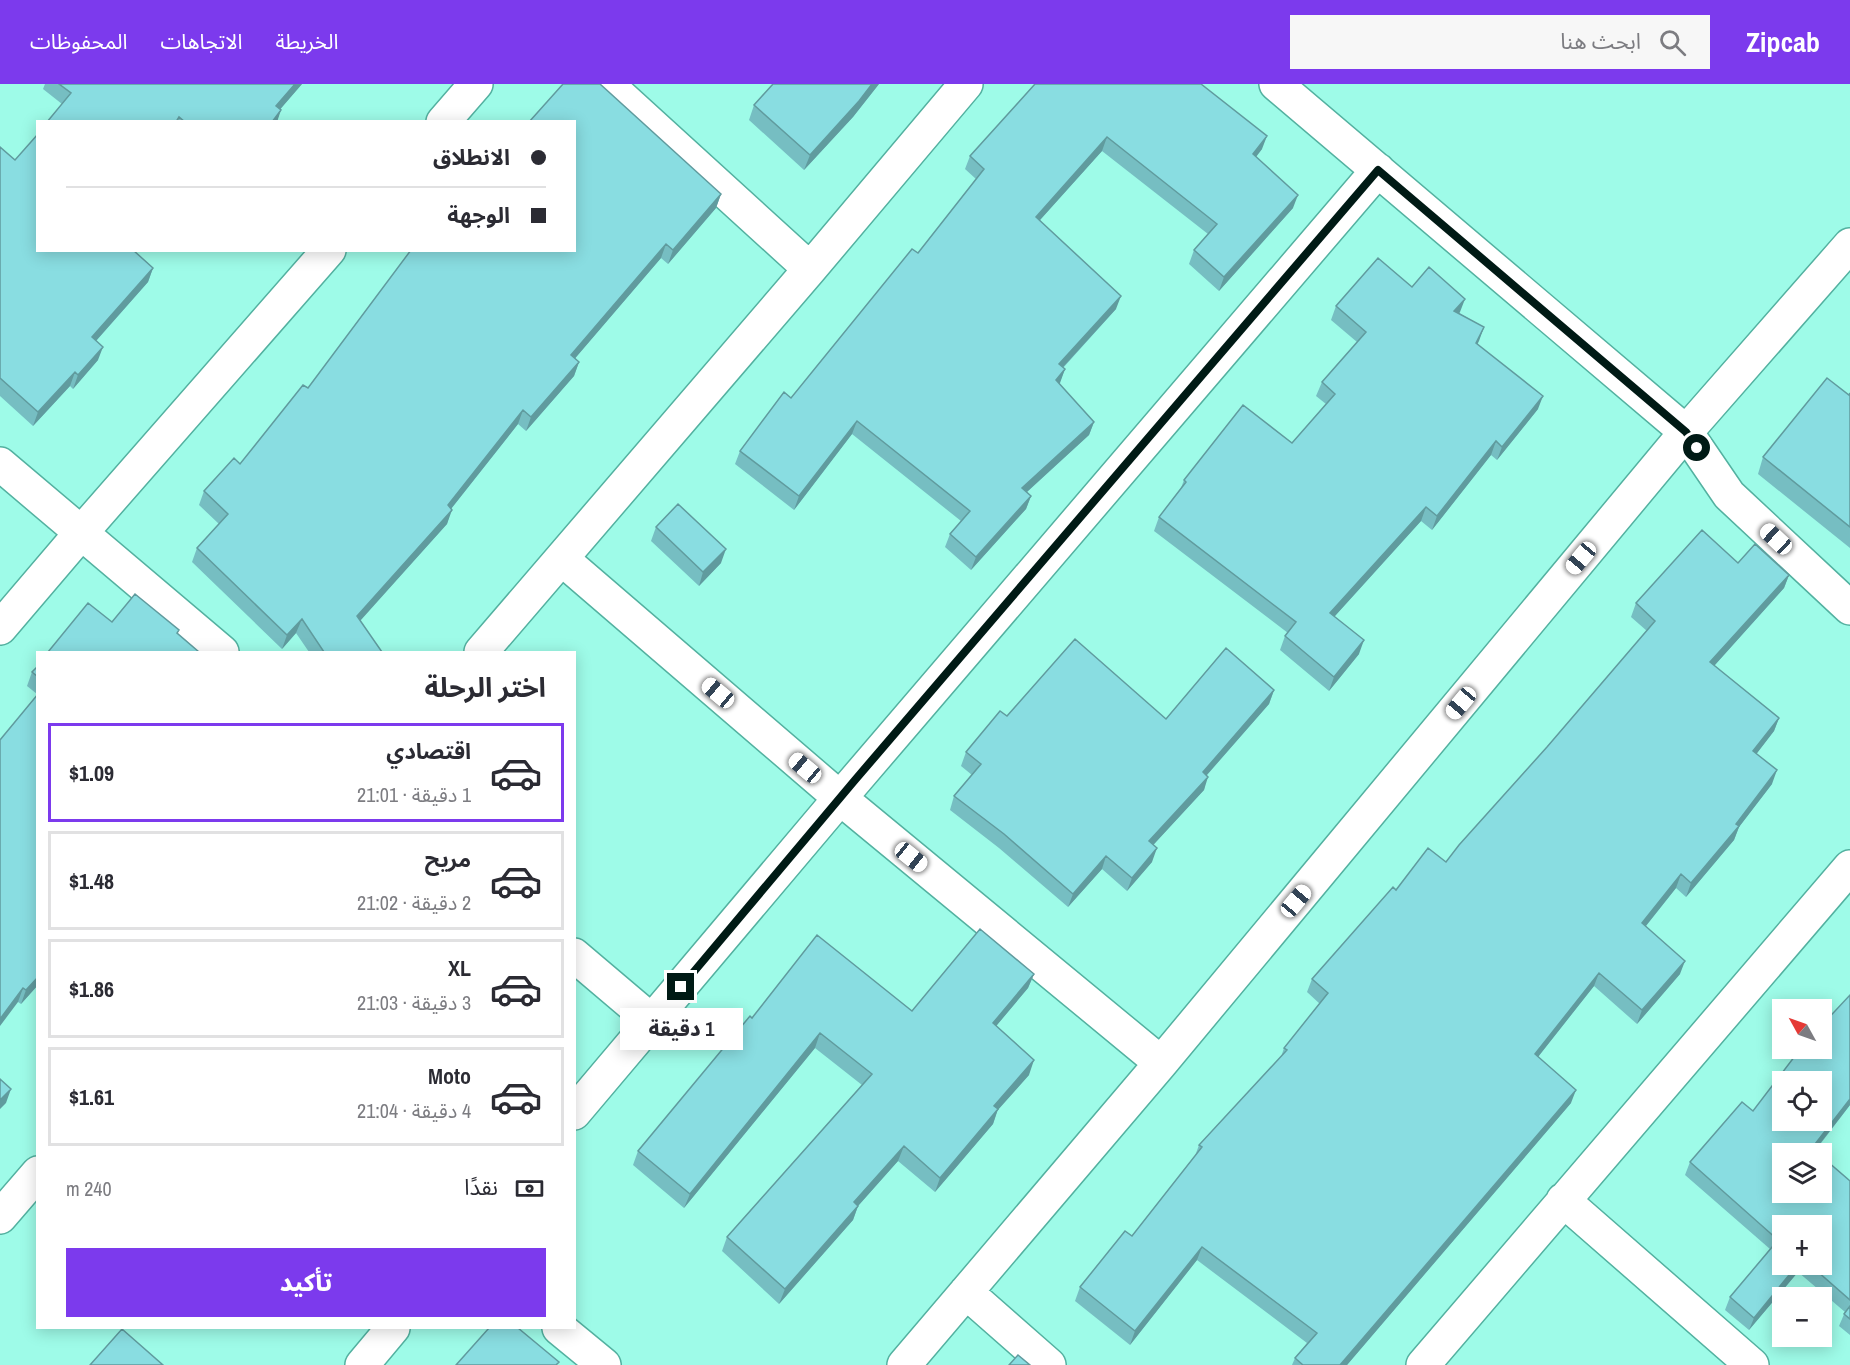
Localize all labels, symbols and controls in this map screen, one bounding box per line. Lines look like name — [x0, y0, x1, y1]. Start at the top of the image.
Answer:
search box — [1290, 15, 1710, 69]
text: Zipcab — [1746, 23, 1820, 61]
text: ابحث هنا — [1560, 26, 1641, 56]
icon: search — [1656, 26, 1689, 59]
text: المحفوظات — [30, 27, 127, 56]
text: الاتجاهات — [160, 27, 242, 56]
text: الخريطة — [275, 27, 338, 56]
text: الانطلاق — [433, 142, 510, 172]
text: الوجهة — [447, 200, 510, 230]
route start — [1683, 434, 1710, 461]
car — [1757, 520, 1795, 558]
car — [1563, 538, 1599, 578]
text: اختر الرحلة — [425, 669, 546, 705]
car — [698, 675, 738, 711]
car — [1443, 683, 1479, 723]
text: اقتصادي — [386, 736, 471, 766]
icon: car — [489, 746, 543, 800]
car — [785, 750, 825, 786]
text: $1.09 — [69, 758, 114, 788]
text: 1 دقيقة · 21:01 — [357, 781, 471, 808]
car — [891, 839, 931, 875]
text: مريح — [425, 844, 471, 874]
icon: car — [489, 854, 543, 908]
text: $1.48 — [69, 866, 114, 896]
car — [1278, 881, 1314, 921]
text: 2 دقيقة · 21:02 — [357, 889, 471, 916]
text: XL — [448, 953, 471, 983]
icon: car — [489, 962, 543, 1016]
route end — [667, 973, 694, 1000]
text: $1.86 — [69, 974, 114, 1004]
text: 3 دقيقة · 21:03 — [357, 989, 471, 1016]
north arrow — [1772, 999, 1832, 1059]
map controls — [1772, 999, 1832, 1347]
callout: 1 دقيقة — [620, 1008, 742, 1050]
text: 1 دقيقة — [649, 1015, 714, 1042]
text: Moto — [428, 1061, 471, 1091]
icon: car — [489, 1070, 543, 1124]
button: locate — [1772, 1071, 1832, 1131]
text: $1.61 — [69, 1082, 114, 1112]
text: 4 دقيقة · 21:04 — [357, 1097, 471, 1124]
button: layers — [1772, 1143, 1832, 1203]
text: نقدًا — [464, 1172, 498, 1202]
icon: cash — [513, 1172, 546, 1205]
text: 240 m — [66, 1175, 112, 1202]
button: + — [1772, 1215, 1832, 1275]
button: تأكيد — [66, 1248, 546, 1317]
button: − — [1772, 1287, 1832, 1347]

